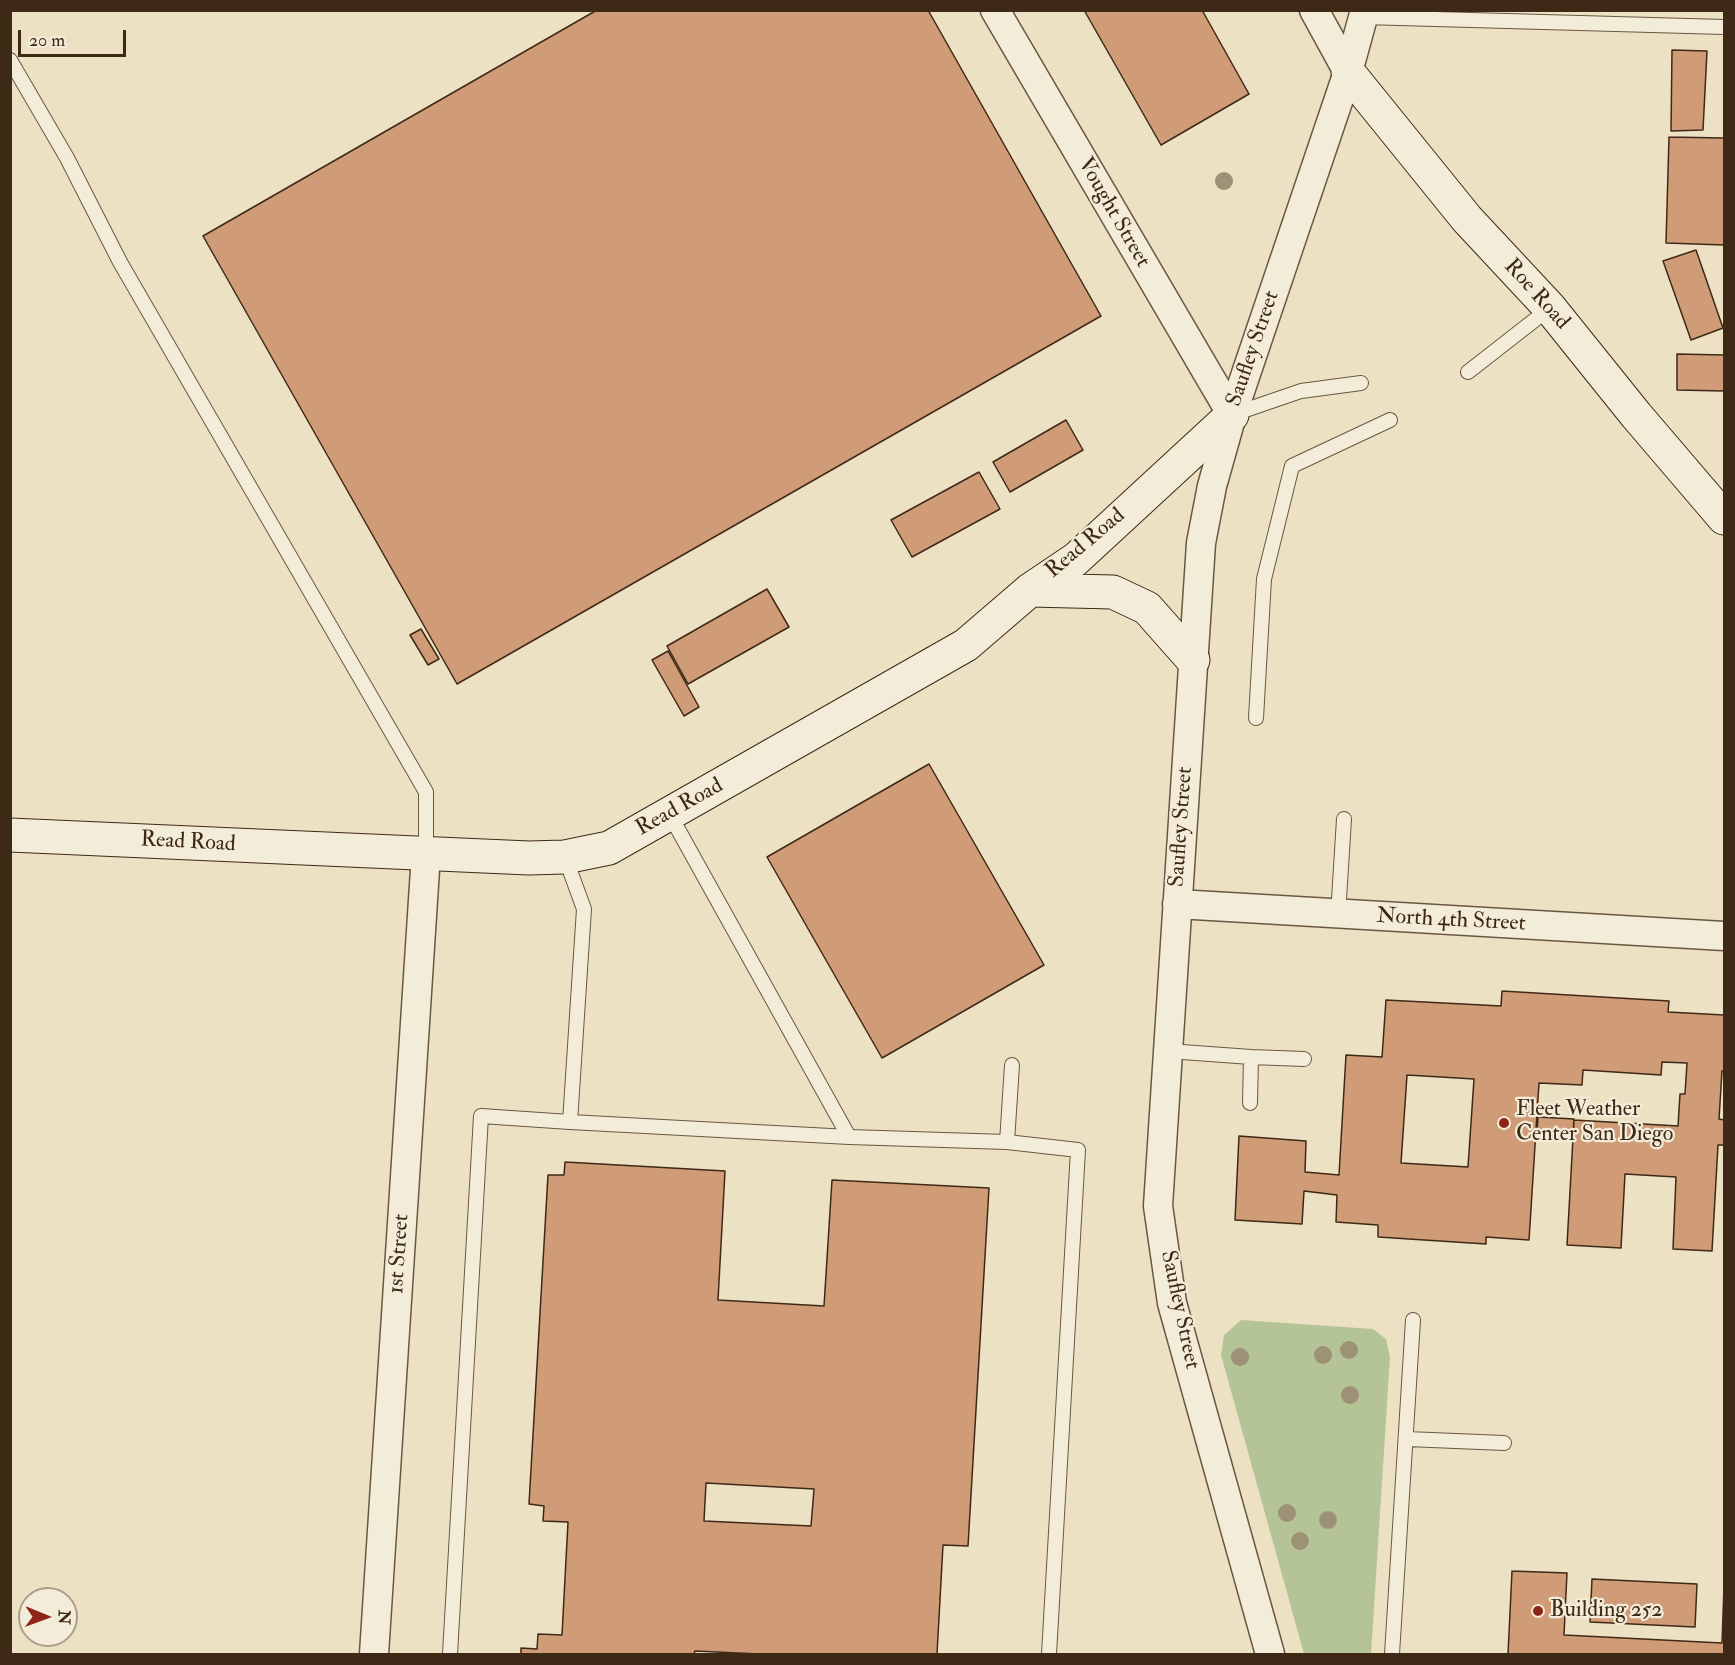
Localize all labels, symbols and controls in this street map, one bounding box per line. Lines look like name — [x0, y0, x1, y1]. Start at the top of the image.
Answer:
scale bar — [21, 18, 129, 56]
text: 20 m — [29, 29, 65, 52]
street label: Vought Street — [1071, 153, 1155, 273]
street label: Roe Road — [1497, 254, 1575, 336]
street label: Saufley Street — [1222, 288, 1286, 410]
street label: Read Road — [1041, 503, 1131, 585]
street label: Saufley Street — [1165, 766, 1199, 888]
street label: Read Road — [632, 773, 728, 843]
street label: Read Road — [140, 827, 236, 859]
street label: North 4th Street — [1376, 904, 1526, 938]
place label: Fleet Weather Center San Diego — [1516, 1097, 1673, 1148]
marker: Fleet Weather Center San Diego — [1497, 1116, 1511, 1130]
street label: 1st Street — [384, 1213, 416, 1295]
street label: Saufley Street — [1154, 1248, 1204, 1372]
north arrow — [18, 1587, 78, 1647]
place label: Building 252 — [1550, 1598, 1663, 1624]
marker: Building 252 — [1531, 1604, 1545, 1618]
text: N — [54, 1610, 74, 1625]

